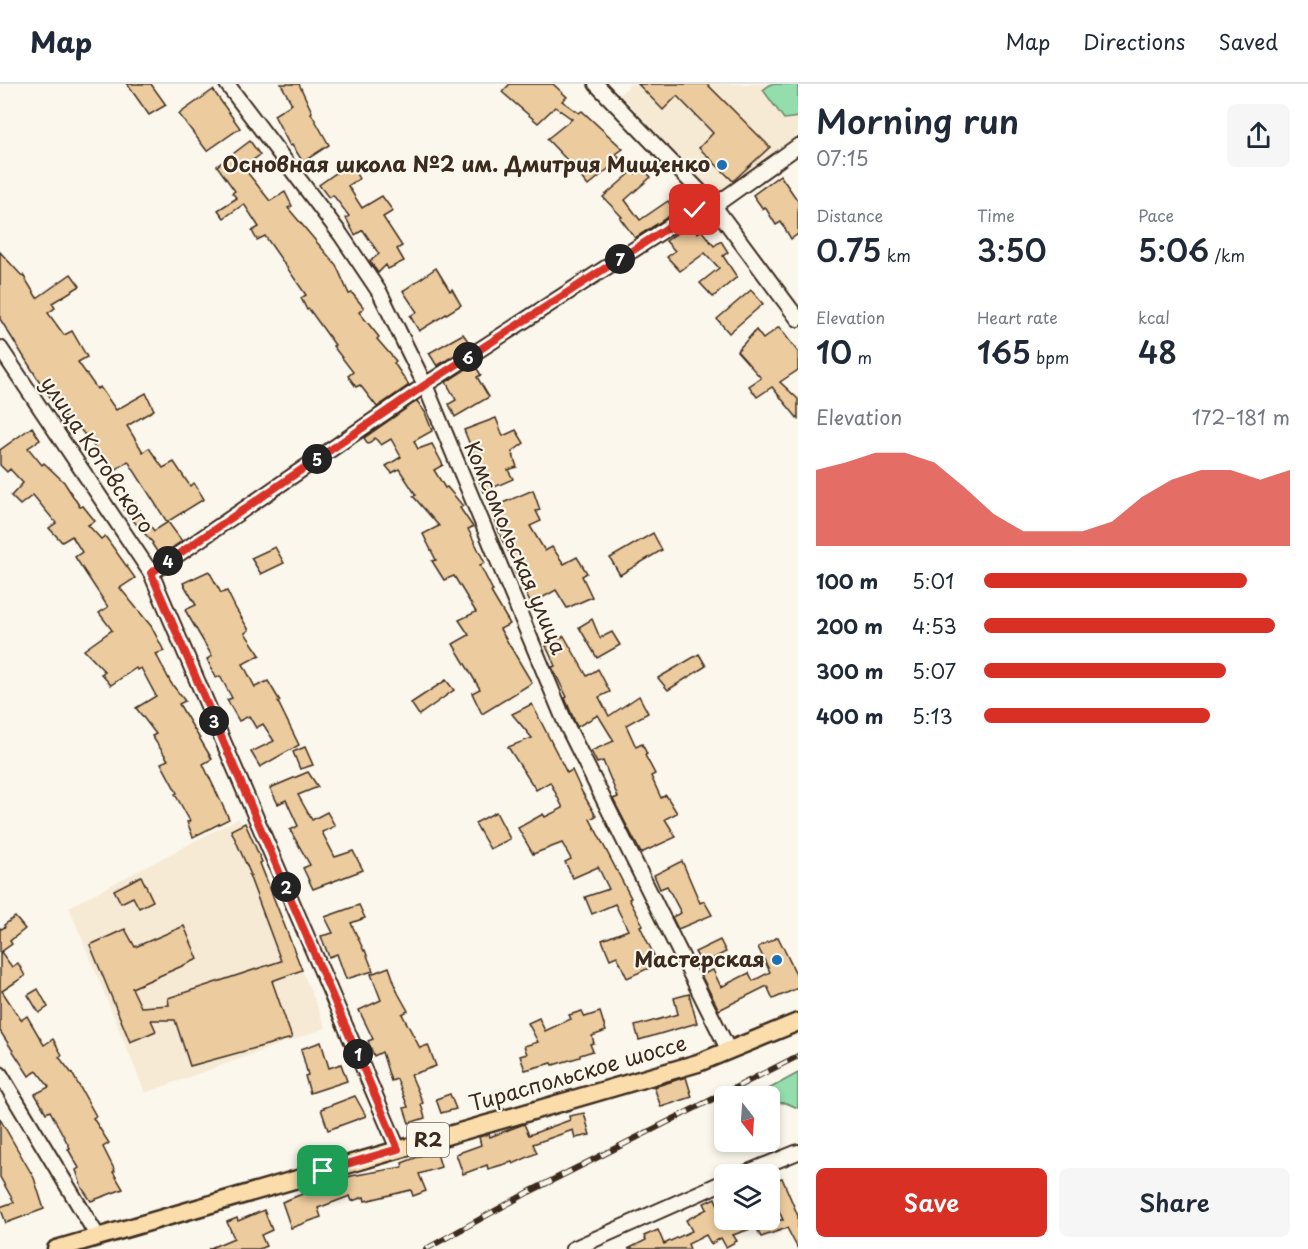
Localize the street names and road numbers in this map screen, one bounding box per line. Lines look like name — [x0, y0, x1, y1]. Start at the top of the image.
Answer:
street label: улица Котовского — [34, 369, 163, 539]
street label: Комсомольская улица — [457, 436, 577, 660]
street label: Тираспольское шоссе — [465, 1026, 690, 1118]
road number: R2 — [407, 1123, 449, 1157]

